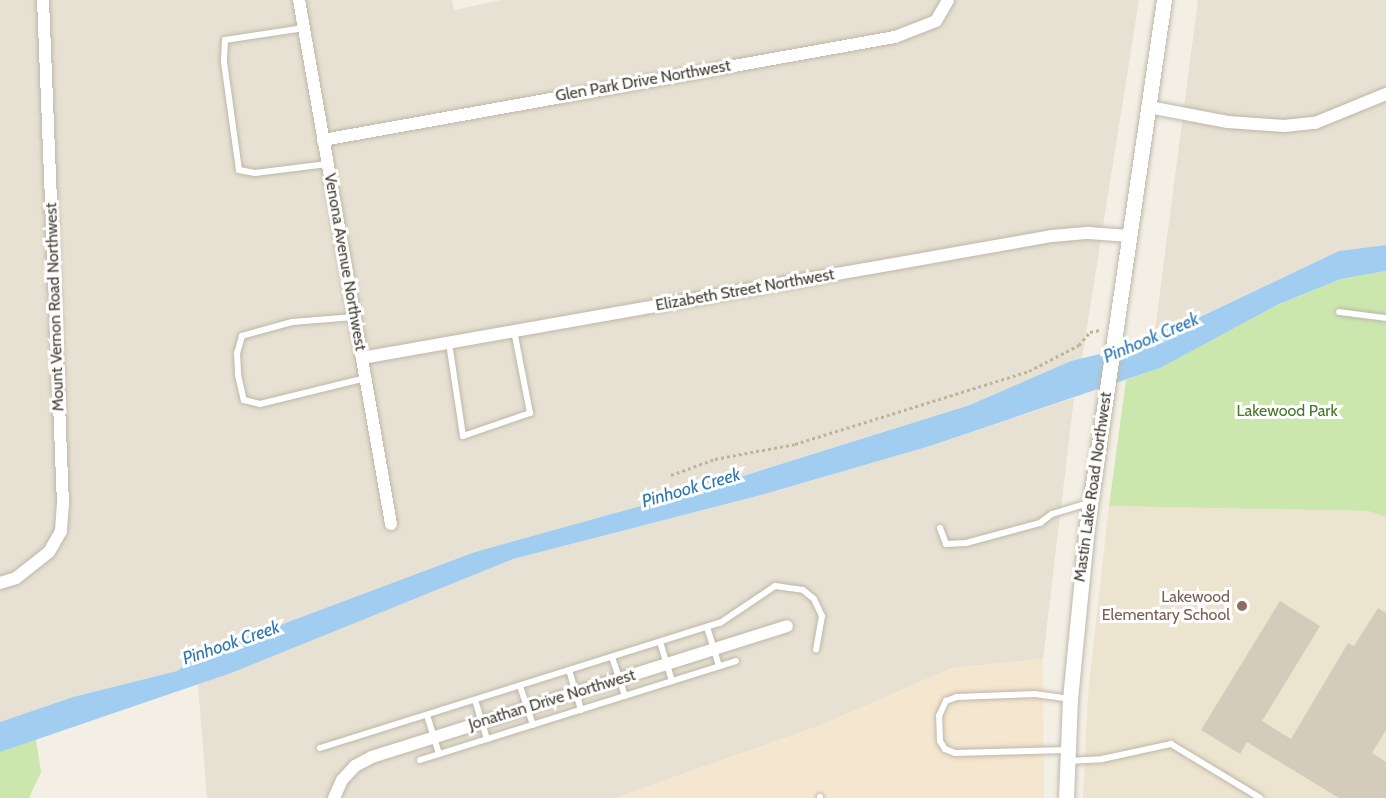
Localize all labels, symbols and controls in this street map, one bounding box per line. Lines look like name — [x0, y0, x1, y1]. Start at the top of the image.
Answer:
street label: Glen Park Drive Northwest — [554, 56, 732, 106]
street label: Venona Avenue Northwest — [320, 172, 370, 352]
street label: Mount Vernon Road Northwest — [42, 202, 68, 412]
street label: Elizabeth Street Northwest — [654, 265, 836, 315]
water label: Pinhook Creek — [1100, 308, 1202, 368]
street label: Mastin Lake Road Northwest — [1070, 391, 1116, 583]
park label: Lakewood Park — [1236, 401, 1338, 421]
water label: Pinhook Creek — [639, 464, 743, 512]
place label: Lakewood Elementary School — [1102, 587, 1230, 625]
marker: Lakewood Elementary School — [1235, 599, 1249, 613]
water label: Pinhook Creek — [180, 616, 282, 670]
street label: Jonathan Drive Northwest — [466, 665, 638, 735]

